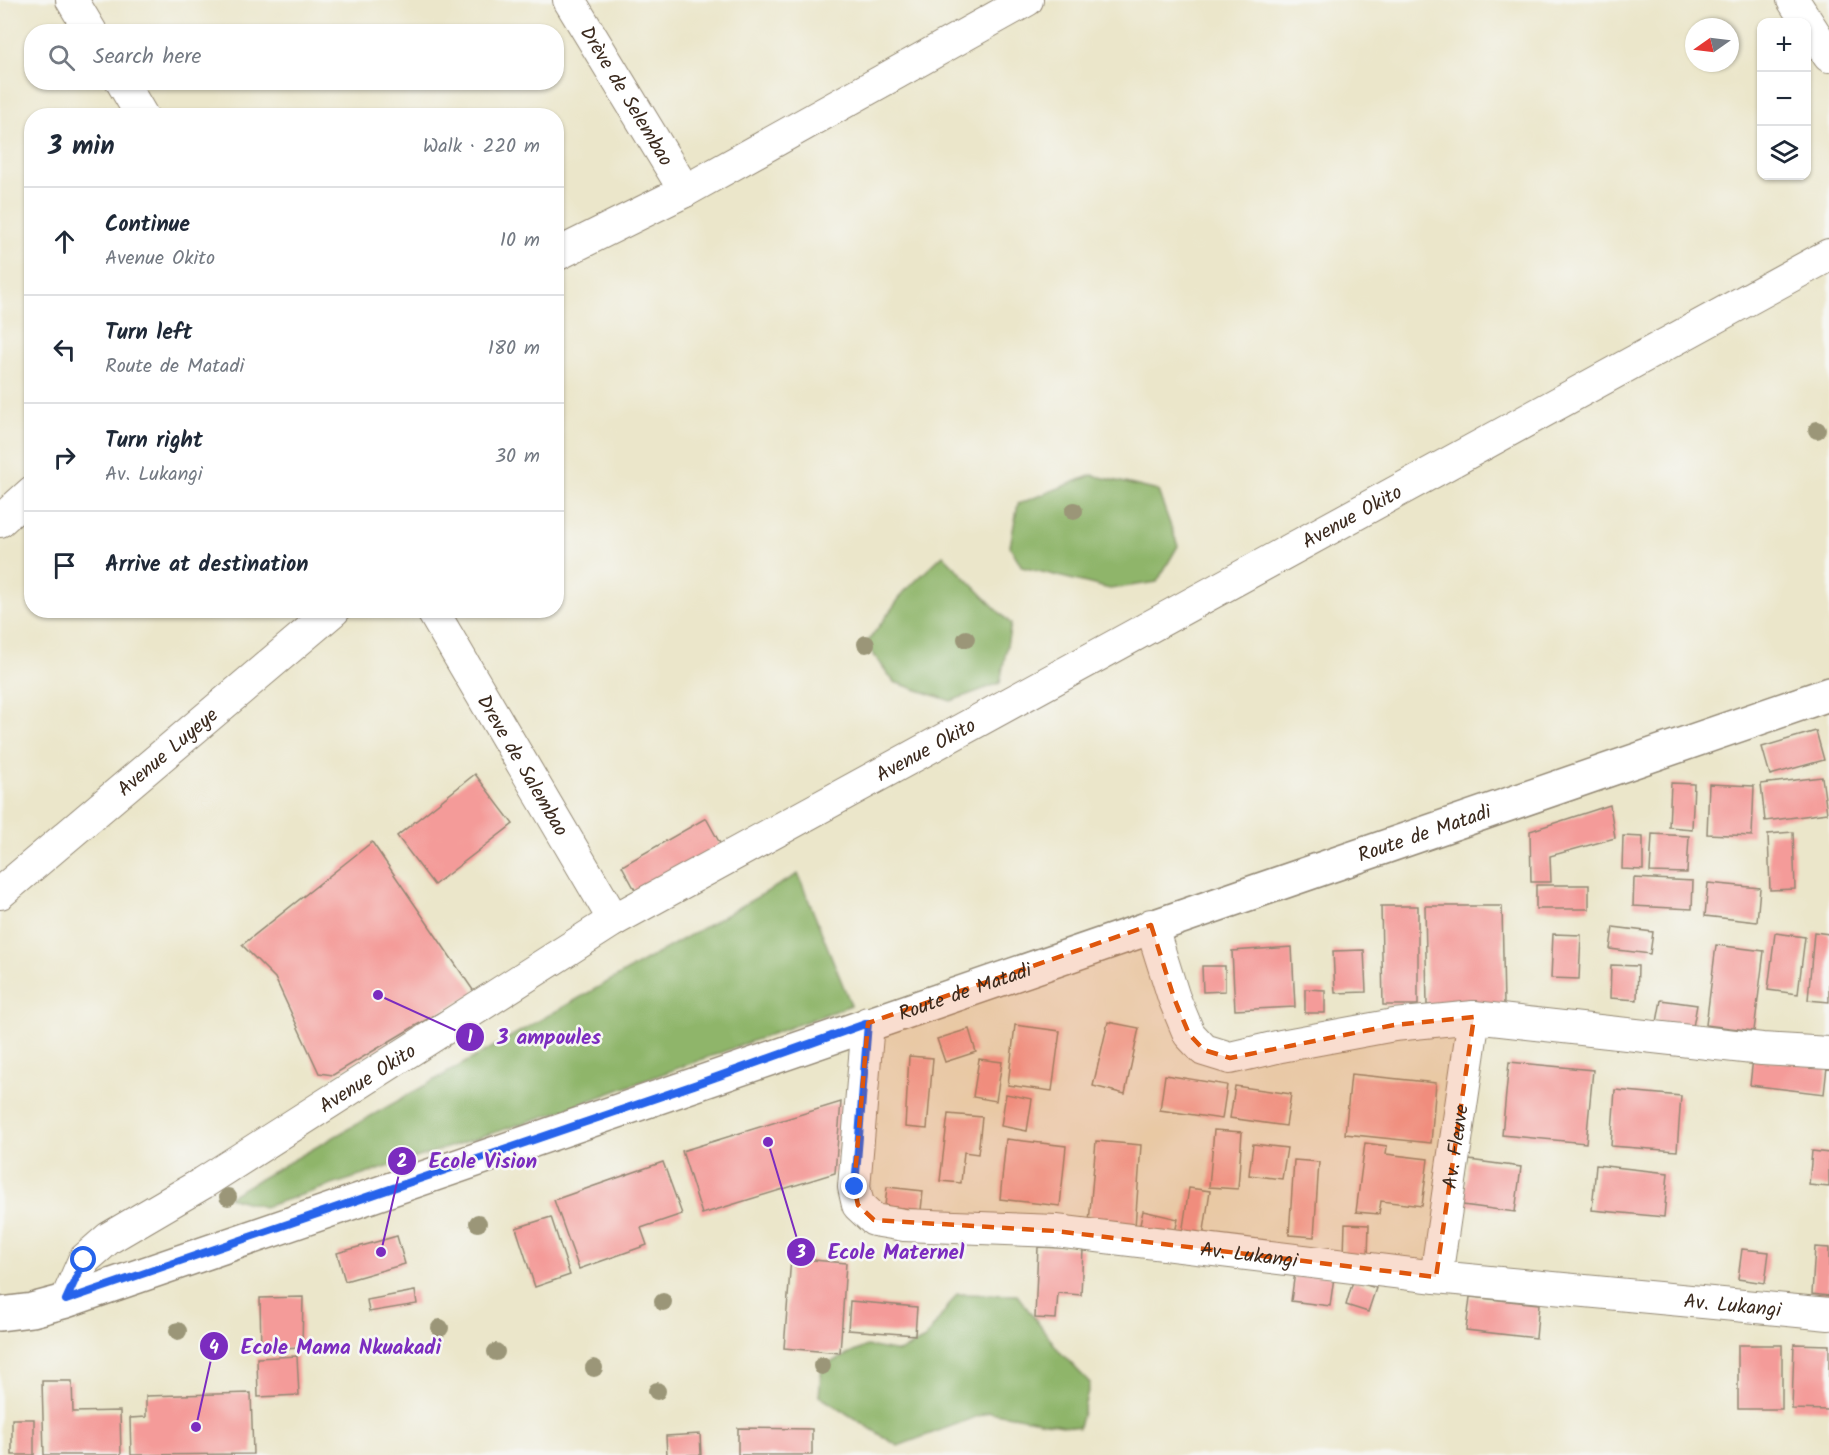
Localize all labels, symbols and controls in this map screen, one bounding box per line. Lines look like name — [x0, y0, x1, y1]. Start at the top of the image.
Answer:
north arrow — [1685, 18, 1739, 72]
map controls — [1757, 18, 1811, 180]
button: + — [1757, 18, 1811, 72]
street label: Drève de Selembao — [570, 20, 680, 173]
search box — [24, 24, 564, 90]
text: Search here — [93, 40, 201, 75]
icon: search — [45, 41, 78, 74]
button: − — [1757, 72, 1811, 126]
text: 3 min — [48, 126, 115, 168]
button: layers — [1757, 126, 1811, 180]
text: Walk · 220 m — [423, 131, 540, 163]
text: Continue — [105, 208, 190, 243]
icon: ahead — [48, 225, 81, 258]
text: 10 m — [500, 225, 540, 257]
text: Avenue Okito — [105, 243, 215, 275]
text: Turn left — [105, 316, 192, 351]
icon: left — [48, 333, 81, 366]
text: 180 m — [488, 333, 540, 365]
text: Route de Matadi — [105, 351, 244, 383]
text: Turn right — [105, 424, 203, 459]
icon: right — [48, 441, 81, 474]
text: 30 m — [495, 441, 540, 473]
text: Av. Lukangi — [105, 459, 203, 491]
street label: Avenue Okito — [1297, 477, 1409, 558]
text: Arrive at destination — [105, 548, 308, 583]
icon: arrive — [48, 549, 81, 582]
street label: Dreve de Salembao — [467, 689, 576, 843]
street label: Avenue Luyeye — [111, 701, 226, 805]
street label: Avenue Okito — [870, 711, 982, 792]
street label: Route de Matadi — [1354, 797, 1497, 873]
street label: Route de Matadi — [894, 955, 1038, 1031]
callout: 3 ampoules — [455, 1017, 613, 1056]
text: 3 ampoules — [496, 1022, 601, 1055]
text: 1 — [467, 1024, 473, 1053]
street label: Avenue Okito — [313, 1036, 423, 1123]
street label: Av. Fleuve — [1435, 1102, 1479, 1191]
callout: Ecole Vision — [387, 1141, 549, 1180]
text: Ecole Vision — [429, 1146, 537, 1179]
text: 2 — [397, 1148, 407, 1177]
route end — [841, 1173, 867, 1199]
callout: Ecole Maternel — [786, 1232, 976, 1271]
street label: Av. Lukangi — [1198, 1235, 1300, 1278]
text: Ecole Maternel — [828, 1237, 965, 1270]
text: 3 — [795, 1239, 806, 1268]
route start — [70, 1246, 96, 1272]
street label: Av. Lukangi — [1682, 1286, 1784, 1328]
callout: Ecole Mama Nkuakadi — [199, 1327, 454, 1366]
text: Ecole Mama Nkuakadi — [241, 1332, 442, 1365]
text: 4 — [209, 1334, 219, 1363]

